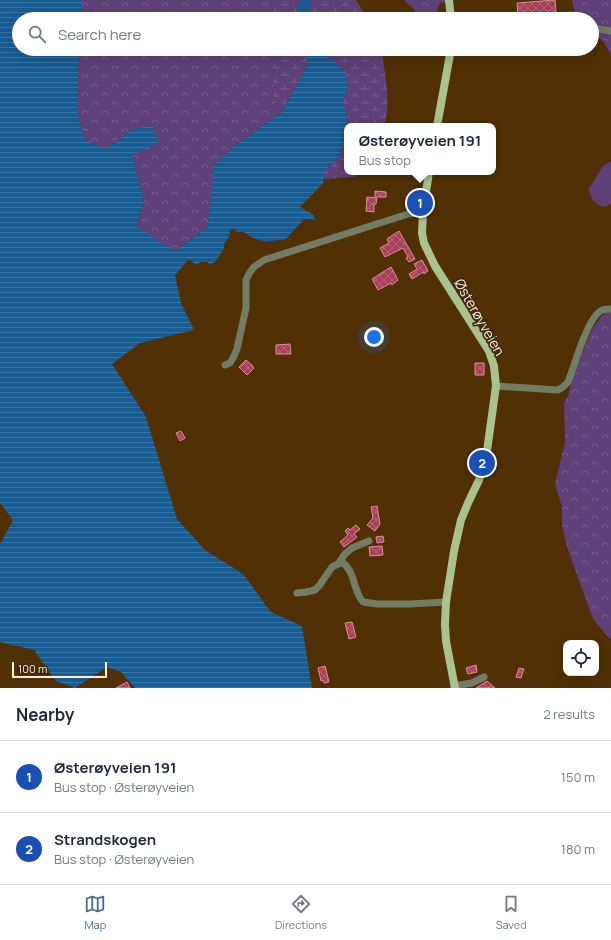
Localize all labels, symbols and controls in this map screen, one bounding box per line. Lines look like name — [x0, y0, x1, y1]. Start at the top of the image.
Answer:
search box — [12, 12, 599, 56]
icon: search — [26, 23, 48, 45]
text: Search here — [58, 24, 141, 45]
popup — [344, 123, 496, 175]
text: Østerøyveien 191 — [359, 130, 481, 151]
text: Bus stop — [359, 151, 411, 169]
pin: 1 — [407, 188, 433, 218]
street label: Østerøyveien — [450, 275, 510, 359]
your location — [364, 327, 384, 347]
pin: 2 — [469, 448, 495, 478]
map controls — [563, 640, 599, 676]
button: locate — [563, 640, 599, 676]
scale bar — [12, 660, 107, 679]
text: 100 m — [18, 661, 47, 676]
text: Nearby — [16, 703, 74, 726]
text: 2 results — [543, 705, 595, 723]
text: Østerøyveien 191 — [54, 757, 177, 778]
text: 1 — [26, 768, 32, 786]
text: 150 m — [561, 768, 595, 786]
text: Bus stop · Østerøyveien — [54, 778, 194, 796]
text: Strandskogen — [54, 829, 156, 850]
text: 2 — [25, 840, 33, 858]
text: 180 m — [561, 840, 595, 858]
text: Bus stop · Østerøyveien — [54, 850, 194, 868]
tab: Map — [84, 893, 106, 932]
tab: Directions — [275, 893, 327, 932]
tab: Saved — [496, 893, 527, 932]

